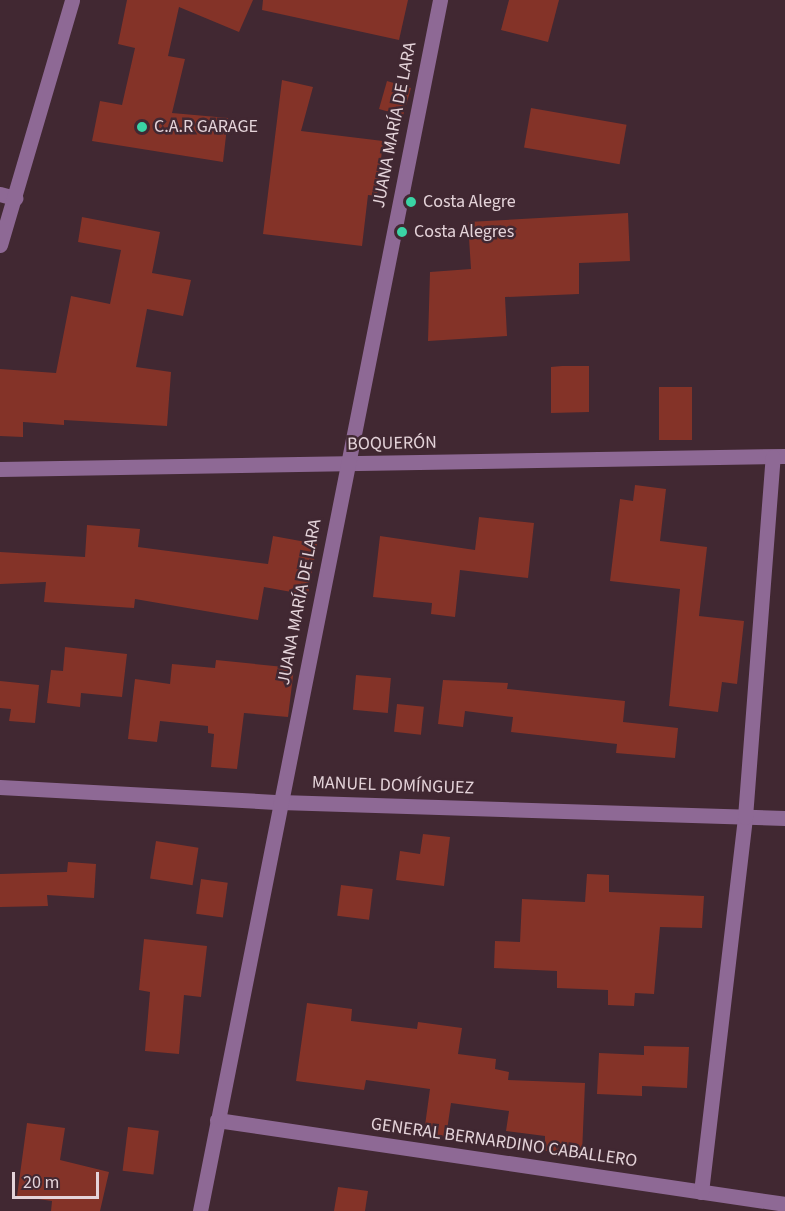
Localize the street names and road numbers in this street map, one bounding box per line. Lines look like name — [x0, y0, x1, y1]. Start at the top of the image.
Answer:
street label: JUANA MARÍA DE LARA — [368, 40, 422, 210]
street label: BOQUERÓN — [347, 432, 437, 456]
street label: JUANA MARÍA DE LARA — [273, 517, 327, 687]
street label: MANUEL DOMÍNGUEZ — [312, 772, 474, 800]
street label: GENERAL BERNARDINO CABALLERO — [370, 1114, 638, 1172]

